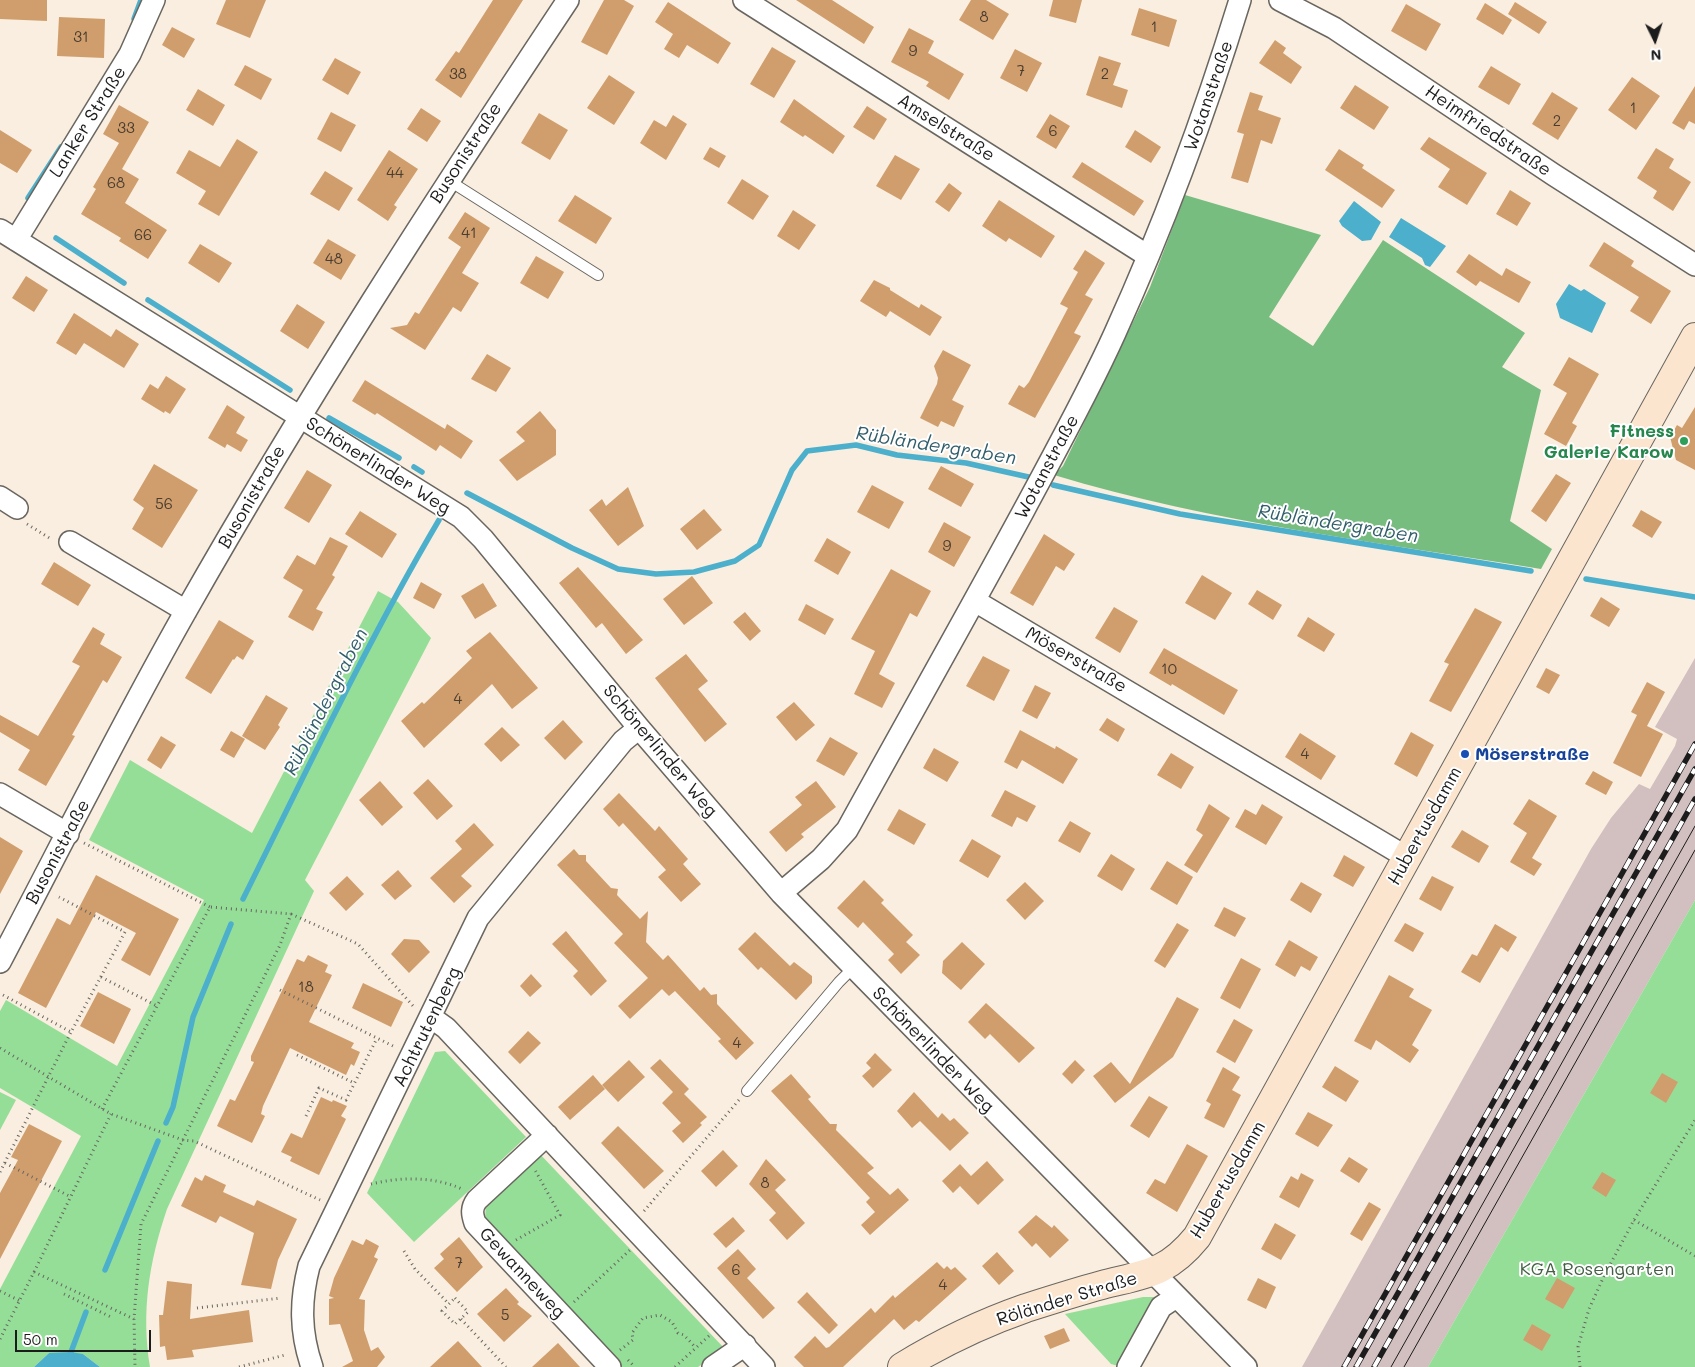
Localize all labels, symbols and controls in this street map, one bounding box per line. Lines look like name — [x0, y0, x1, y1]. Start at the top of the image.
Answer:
house number: 8 — [979, 8, 989, 26]
north arrow — [1630, 15, 1680, 65]
house number: 1 — [1151, 18, 1157, 36]
house number: 31 — [73, 28, 89, 46]
street label: Wotanstraße — [1180, 38, 1238, 154]
house number: 9 — [909, 42, 917, 60]
text: N — [1650, 46, 1662, 65]
street label: Lanker Straße — [45, 62, 131, 182]
house number: 7 — [1017, 62, 1025, 80]
house number: 38 — [449, 65, 467, 83]
house number: 2 — [1101, 65, 1109, 83]
street label: Heimfriedstraße — [1421, 81, 1555, 181]
street label: Amselstraße — [893, 90, 999, 166]
street label: Busonistraße — [426, 99, 506, 207]
house number: 1 — [1630, 99, 1636, 117]
house number: 2 — [1553, 112, 1561, 130]
house number: 33 — [117, 119, 135, 137]
house number: 6 — [1048, 122, 1058, 140]
house number: 44 — [386, 164, 404, 182]
house number: 68 — [107, 174, 125, 192]
house number: 41 — [461, 224, 477, 242]
house number: 66 — [134, 226, 152, 244]
house number: 48 — [325, 250, 343, 268]
street label: Wotanstraße — [1010, 411, 1084, 523]
street label: Schönerlinder Weg — [302, 413, 454, 519]
place label: Fitness Galerie Karow — [1544, 420, 1674, 462]
water label: Rübländergraben — [854, 422, 1018, 470]
marker: Fitness Galerie Karow — [1678, 435, 1690, 447]
street label: Busonistraße — [214, 442, 290, 552]
house number: 56 — [155, 495, 173, 513]
water label: Rübländergraben — [1256, 500, 1420, 548]
house number: 9 — [943, 537, 951, 555]
street label: Möserstraße — [1021, 622, 1131, 698]
water label: Rübländergraben — [279, 625, 373, 779]
house number: 10 — [1161, 660, 1177, 678]
street label: Schönerlinder Weg — [598, 680, 722, 822]
house number: 4 — [454, 690, 462, 708]
place label: Möserstraße — [1475, 743, 1589, 765]
house number: 4 — [1301, 745, 1309, 763]
marker: Möserstraße — [1459, 748, 1471, 760]
street label: Hubertusdamm — [1384, 763, 1466, 889]
street label: Busonistraße — [21, 796, 95, 908]
street label: Achtrutenberg — [389, 963, 465, 1091]
house number: 18 — [298, 978, 314, 996]
street label: Schönerlinder Weg — [867, 983, 999, 1117]
house number: 4 — [733, 1034, 741, 1052]
street label: Hubertusdamm — [1186, 1117, 1270, 1243]
house number: 8 — [760, 1174, 770, 1192]
street label: Gewanneweg — [474, 1223, 570, 1323]
house number: 7 — [455, 1254, 463, 1272]
park label: KGA Rosengarten — [1520, 1258, 1674, 1280]
house number: 6 — [731, 1261, 741, 1279]
street label: Röländer Straße — [994, 1267, 1140, 1331]
house number: 4 — [939, 1276, 947, 1294]
house number: 5 — [501, 1306, 509, 1324]
scale bar — [18, 1320, 154, 1352]
text: 50 m — [23, 1329, 58, 1349]

